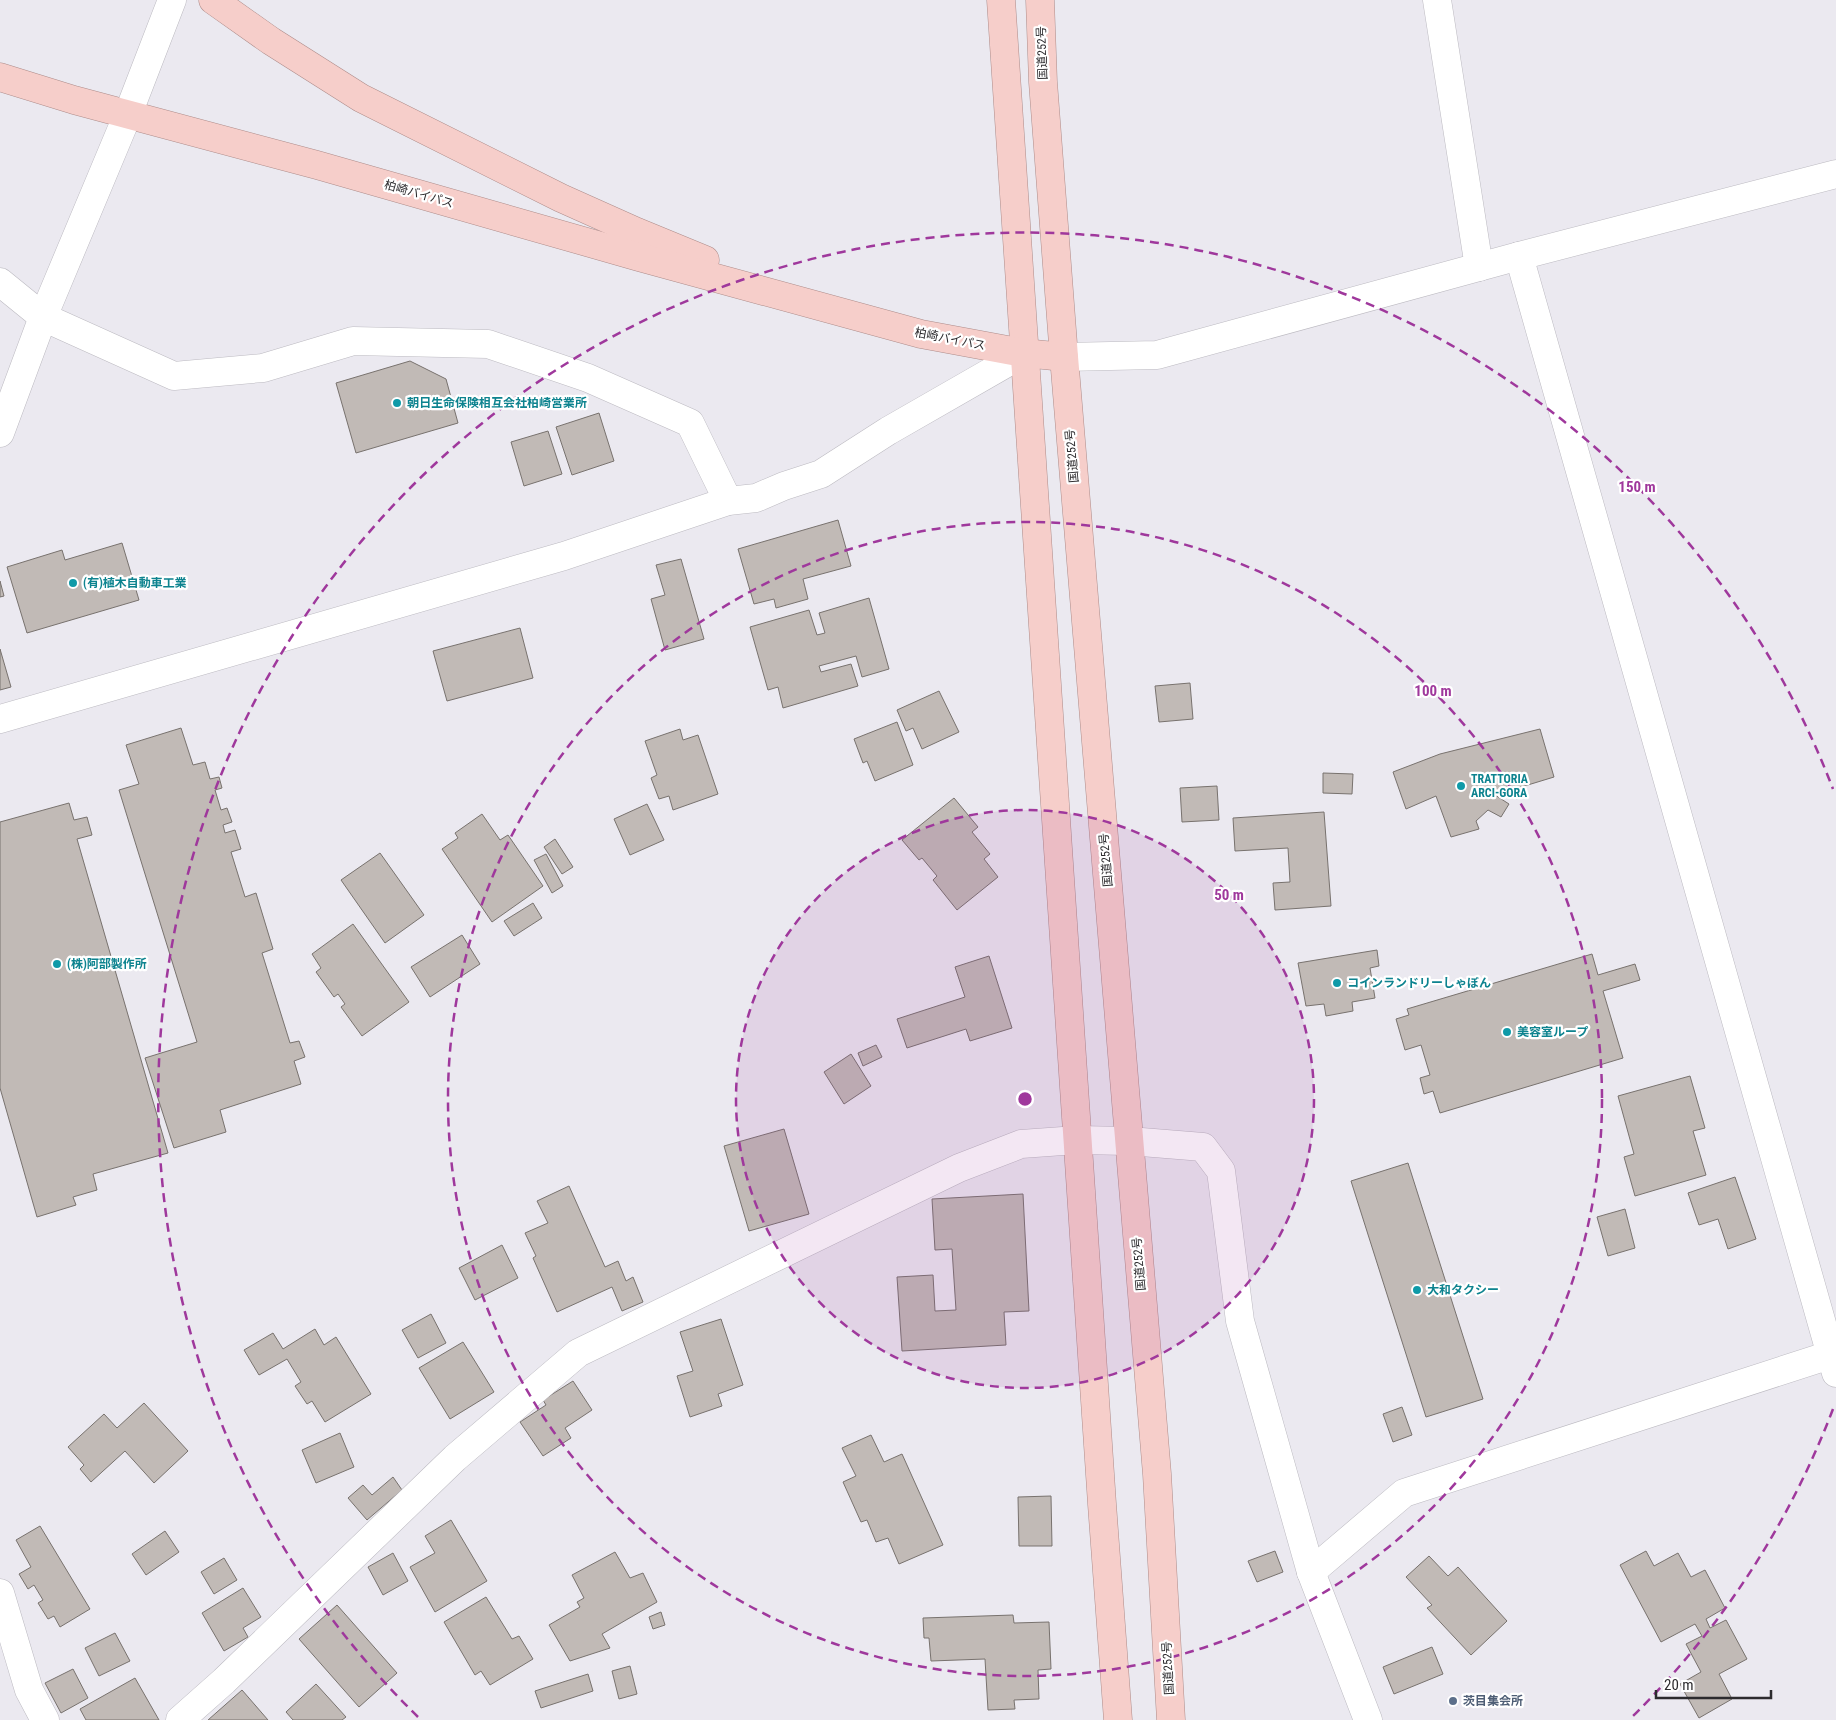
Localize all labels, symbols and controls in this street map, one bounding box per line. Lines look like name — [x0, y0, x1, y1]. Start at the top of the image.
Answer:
street label: 国道252号 — [1034, 26, 1050, 80]
street label: 柏崎バイパス — [383, 177, 455, 211]
street label: 柏崎バイパス — [913, 325, 987, 353]
place label: 朝日生命保険相互会社柏崎営業所 — [407, 396, 587, 410]
marker: 朝日生命保険相互会社柏崎営業所 — [391, 397, 403, 409]
street label: 国道252号 — [1063, 429, 1081, 483]
text: 150 m — [1618, 478, 1656, 496]
place label: (有)植木自動車工業 — [83, 576, 187, 590]
marker: (有)植木自動車工業 — [67, 577, 79, 589]
text: 100 m — [1414, 682, 1452, 700]
place label: TRATTORIA ARCI-GORA — [1471, 772, 1529, 800]
marker: TRATTORIA ARCI-GORA — [1455, 780, 1467, 792]
street label: 国道252号 — [1097, 833, 1115, 887]
text: 50 m — [1214, 886, 1244, 904]
place label: (株)阿部製作所 — [67, 957, 147, 971]
marker: (株)阿部製作所 — [51, 958, 63, 970]
place label: コインランドリーしゃぼん — [1347, 976, 1491, 990]
marker: コインランドリーしゃぼん — [1331, 977, 1343, 989]
place label: 美容室ループ — [1517, 1025, 1588, 1039]
marker: 美容室ループ — [1501, 1026, 1513, 1038]
centre of rings — [1016, 1090, 1034, 1108]
street label: 国道252号 — [1130, 1237, 1148, 1291]
place label: 大和タクシー — [1427, 1283, 1499, 1297]
marker: 大和タクシー — [1411, 1284, 1423, 1296]
street label: 国道252号 — [1160, 1641, 1176, 1695]
scale bar — [1656, 1668, 1771, 1700]
text: 20 m — [1664, 1676, 1694, 1694]
place label: 茨目集会所 — [1463, 1694, 1523, 1708]
marker: 茨目集会所 — [1447, 1695, 1459, 1707]

